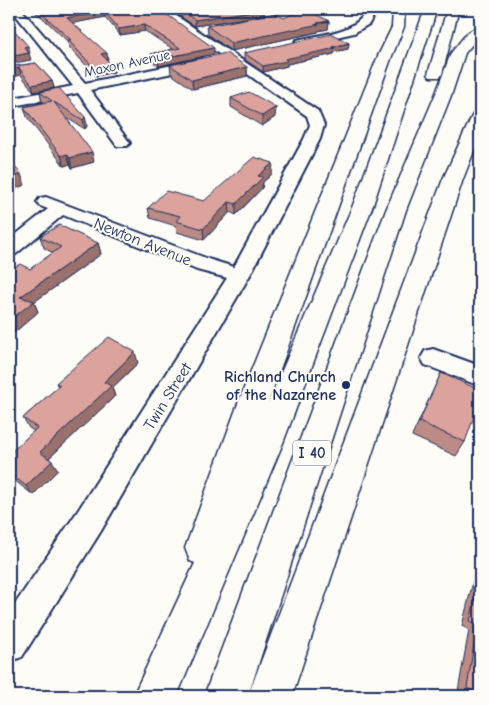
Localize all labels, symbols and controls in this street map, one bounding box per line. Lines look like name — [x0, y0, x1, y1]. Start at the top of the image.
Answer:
street label: Maxon Avenue — [82, 46, 172, 81]
street label: Newton Avenue — [91, 214, 194, 270]
street label: Twin Street — [140, 359, 196, 433]
place label: Richland Church of the Nazarene — [224, 368, 336, 404]
marker: Richland Church of the Nazarene — [340, 379, 352, 391]
road number: I 40 — [293, 440, 331, 466]

